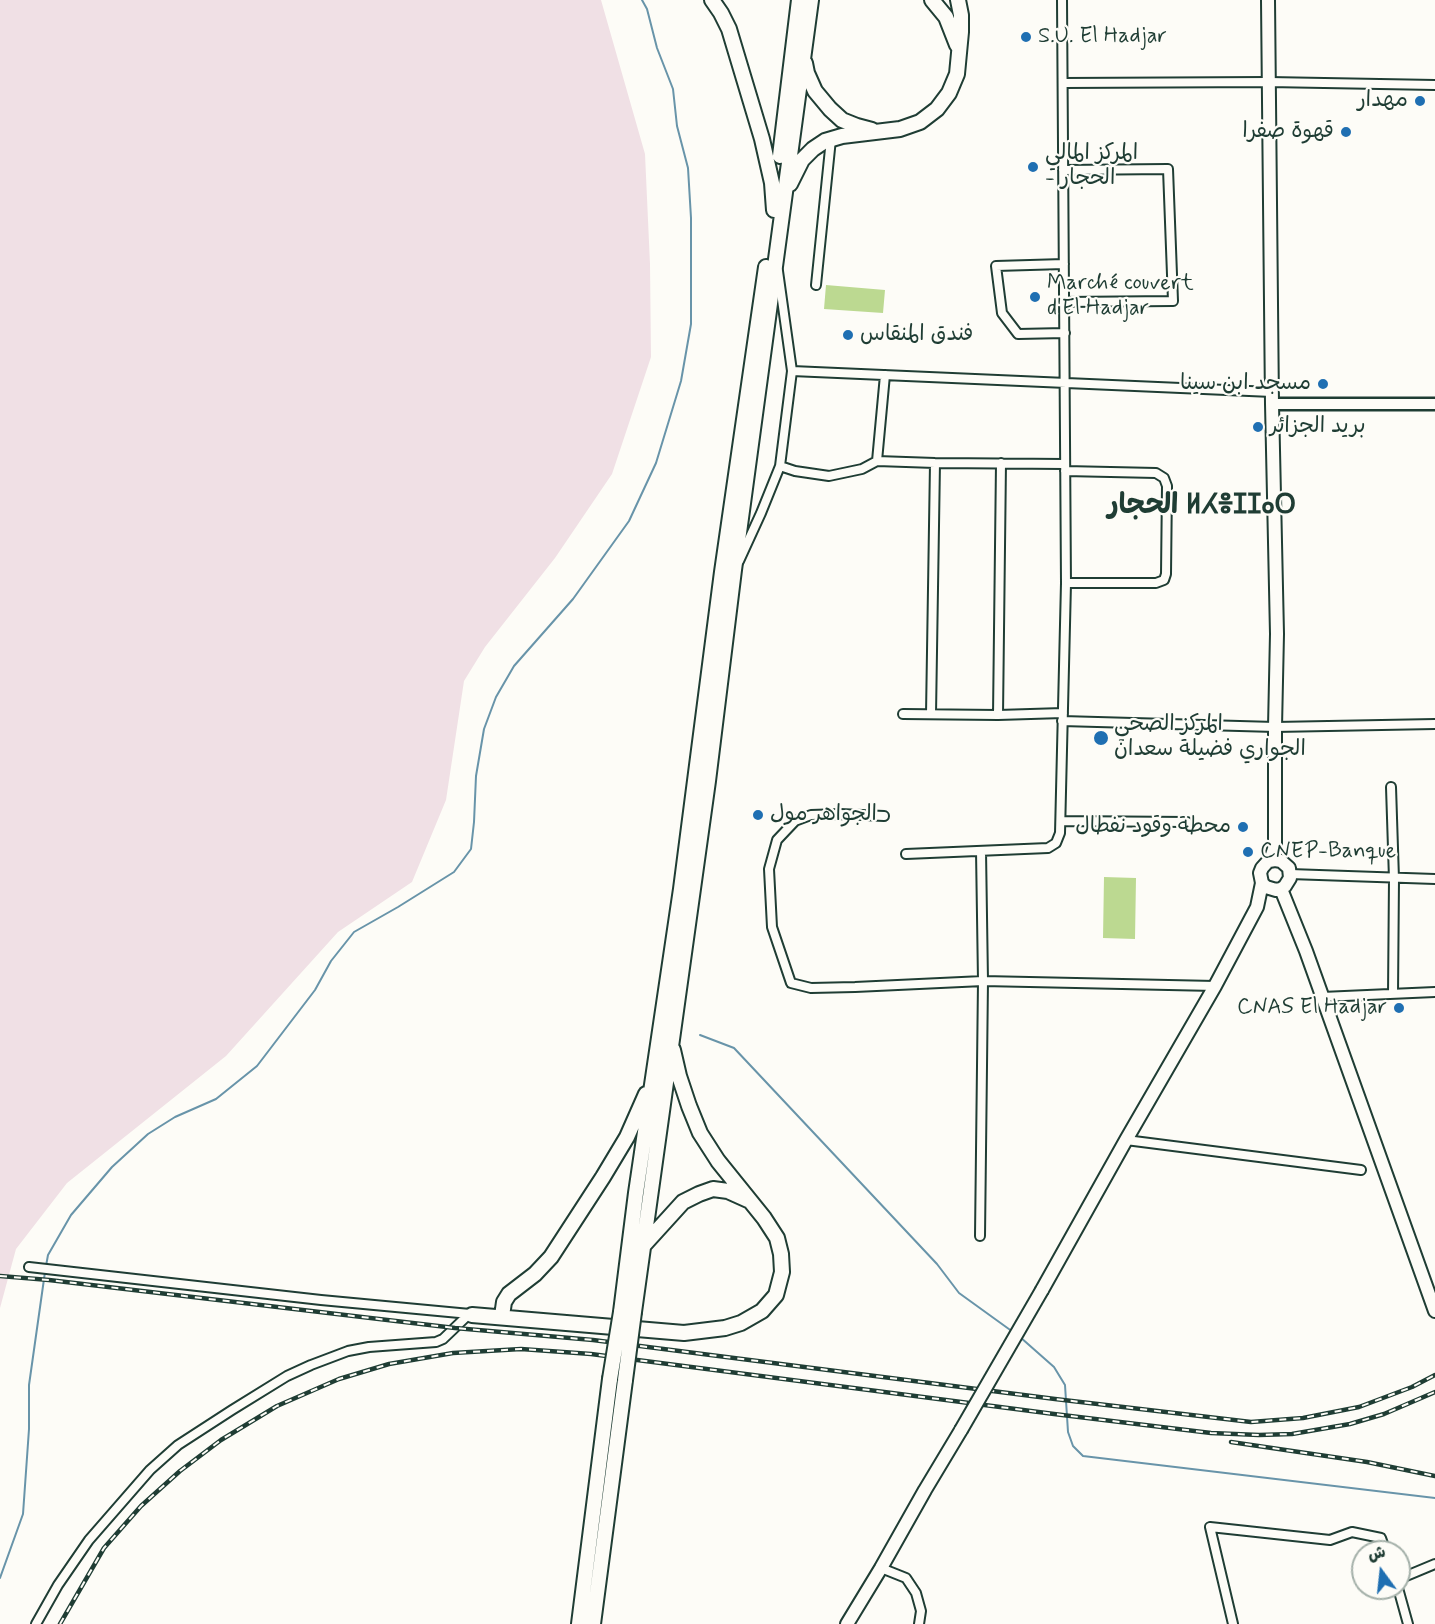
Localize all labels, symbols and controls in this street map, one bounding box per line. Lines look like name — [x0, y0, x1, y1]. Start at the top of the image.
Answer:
place label: S.U. El Hadjar — [1038, 24, 1167, 50]
marker: S.U. El Hadjar — [1019, 30, 1033, 44]
place label: مهدار — [1357, 88, 1408, 114]
marker: مهدار — [1413, 94, 1427, 108]
place label: قهوة صفرا — [1242, 119, 1334, 145]
marker: قهوة صفرا — [1339, 125, 1353, 139]
place label: المركز المالي - الحجار — [1045, 141, 1138, 192]
marker: المركز المالي - الحجار — [1026, 160, 1040, 174]
place label: Marché couvert d'El Hadjar — [1047, 271, 1194, 322]
marker: Marché couvert d'El Hadjar — [1028, 290, 1042, 304]
place label: فندق المنقاس — [860, 322, 973, 348]
marker: فندق المنقاس — [841, 328, 855, 342]
place label: مسجد ابن سينا — [1180, 371, 1311, 397]
marker: مسجد ابن سينا — [1316, 377, 1330, 391]
place label: بريد الجزائر — [1270, 414, 1366, 440]
marker: بريد الجزائر — [1251, 420, 1265, 434]
district label: الحجار ⵍⵃⴻⵊⵊⴰⵔ — [1108, 490, 1296, 524]
place label: المركز الصحي الجواري فضيلة سعدان — [1114, 712, 1306, 764]
marker: المركز الصحي الجواري فضيلة سعدان — [1092, 729, 1110, 747]
place label: الجواهر مول — [770, 802, 877, 828]
marker: الجواهر مول — [751, 808, 765, 822]
place label: محطة وقود نفطال — [1075, 814, 1231, 840]
marker: محطة وقود نفطال — [1236, 820, 1250, 834]
place label: CNEP-Banque — [1260, 839, 1396, 865]
marker: CNEP-Banque — [1241, 845, 1255, 859]
place label: CNAS El Hadjar — [1237, 995, 1387, 1021]
marker: CNAS El Hadjar — [1392, 1001, 1406, 1015]
north arrow — [1351, 1540, 1411, 1600]
text: ش — [1365, 1542, 1388, 1566]

